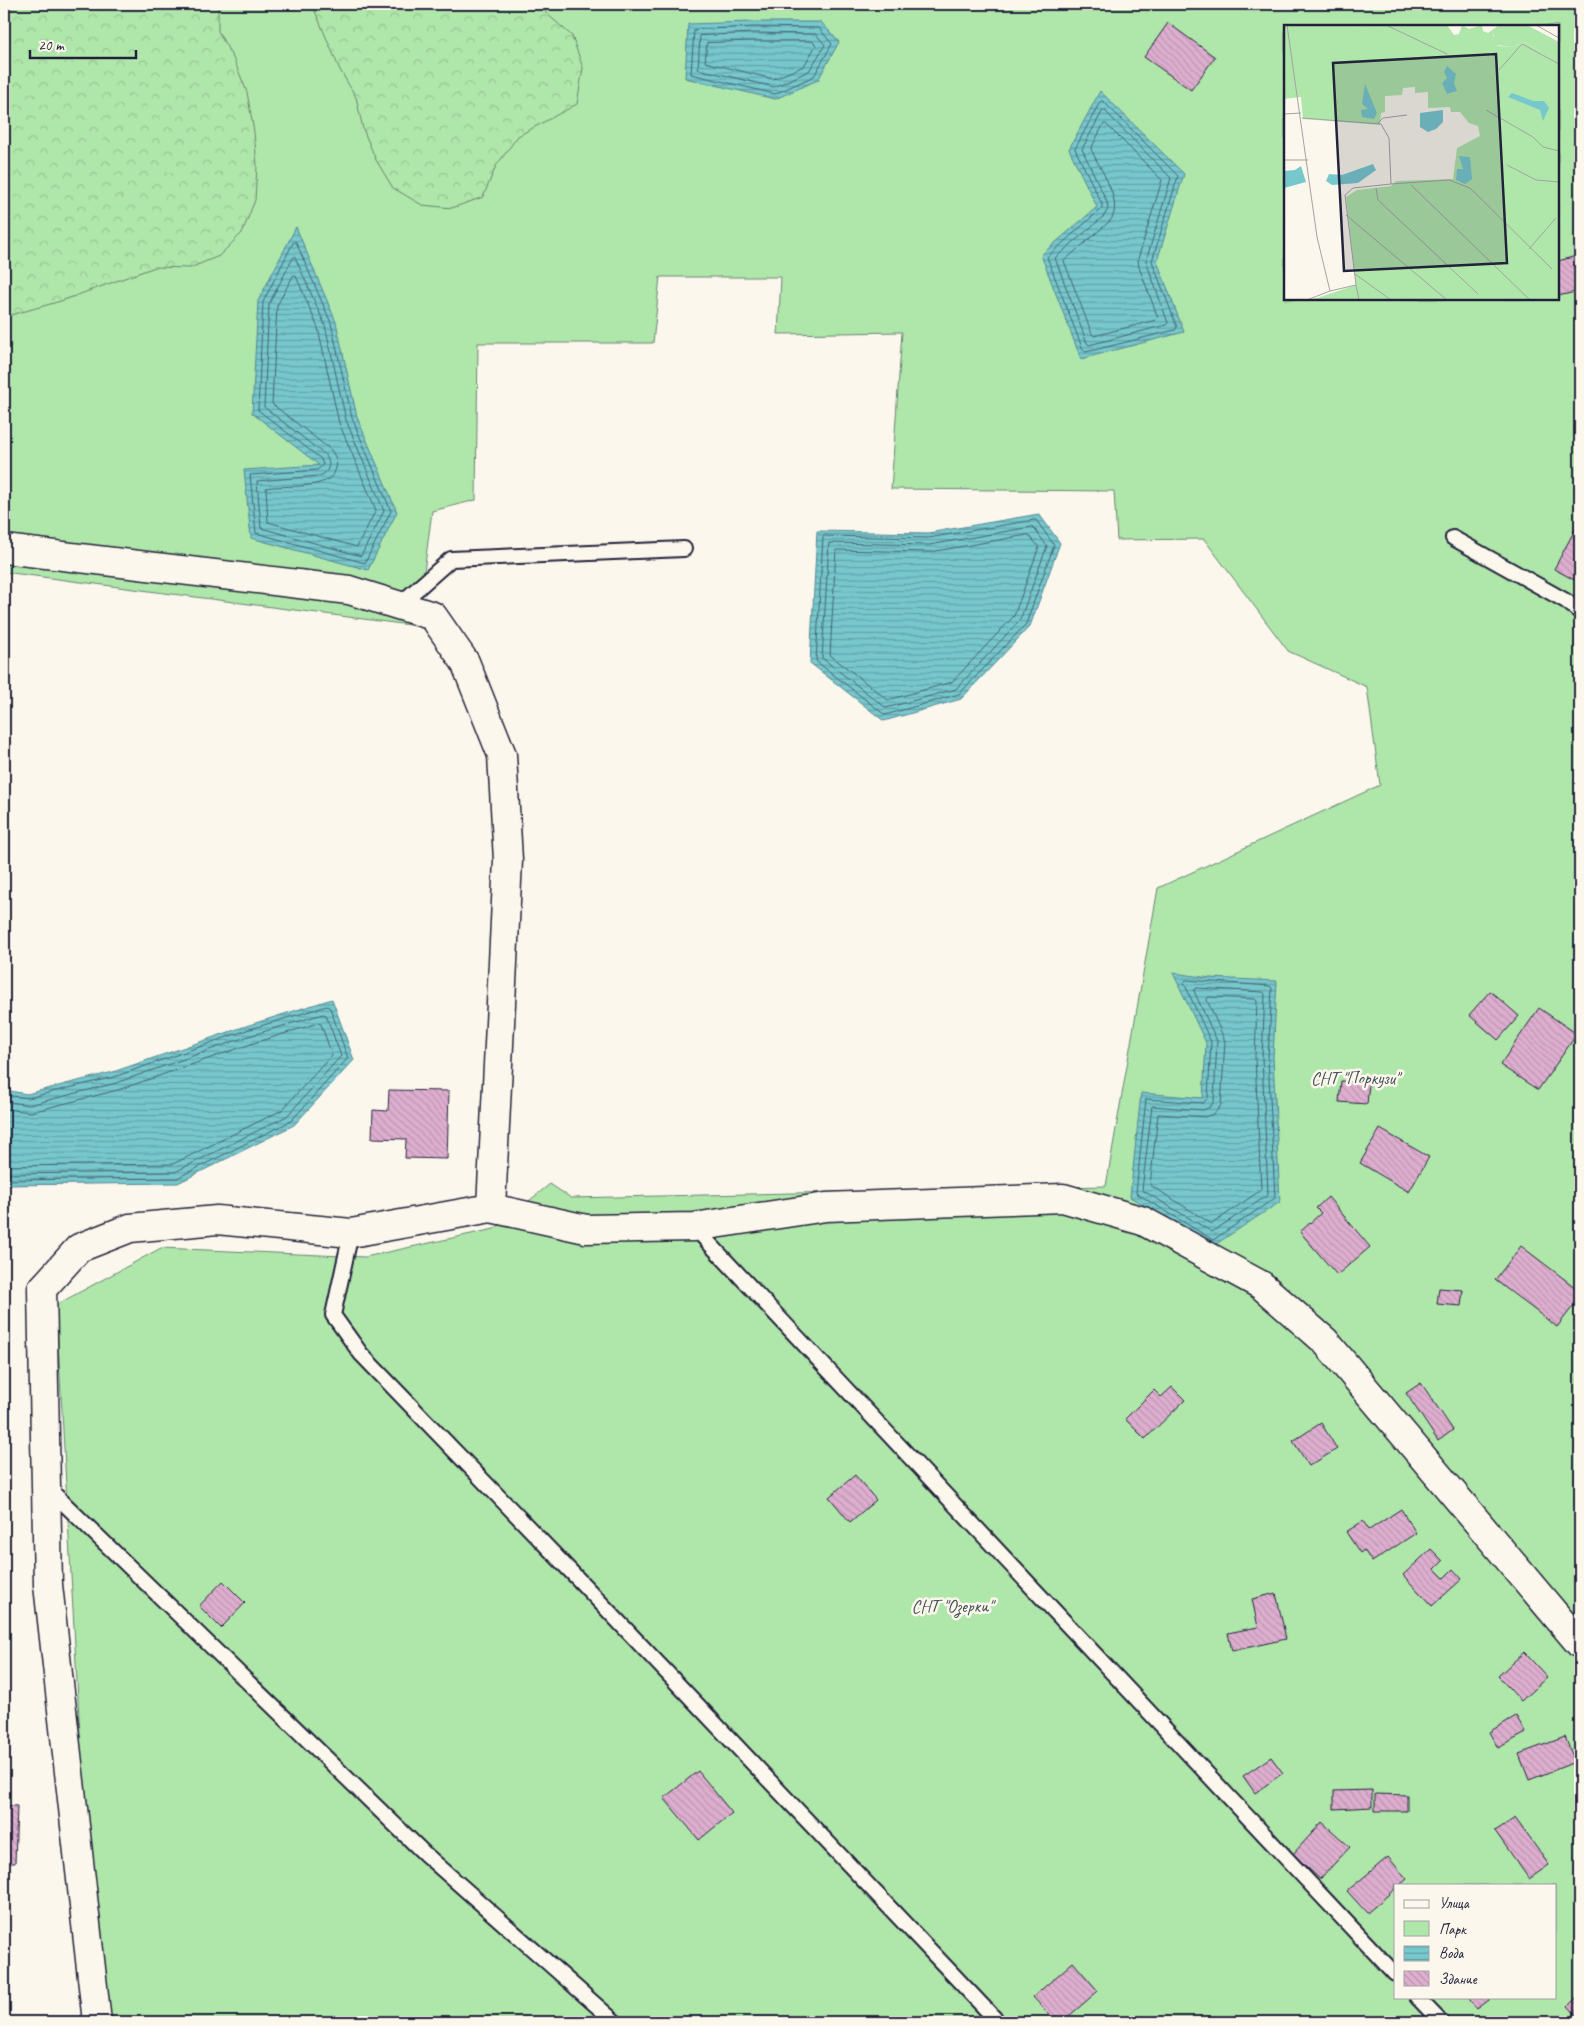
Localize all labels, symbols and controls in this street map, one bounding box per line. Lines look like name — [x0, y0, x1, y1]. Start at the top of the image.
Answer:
inset map — [1284, 25, 1559, 300]
scale bar — [30, 28, 136, 60]
text: 20 m — [38, 36, 65, 55]
park label: СНТ "Поркузи" — [1311, 1067, 1403, 1089]
park label: СНТ "Озерки" — [911, 1595, 996, 1618]
legend — [1394, 1884, 1556, 1998]
text: Улица — [1439, 1894, 1470, 1913]
text: Парк — [1439, 1920, 1467, 1939]
text: Вода — [1439, 1944, 1464, 1963]
text: Здание — [1439, 1970, 1478, 1989]

